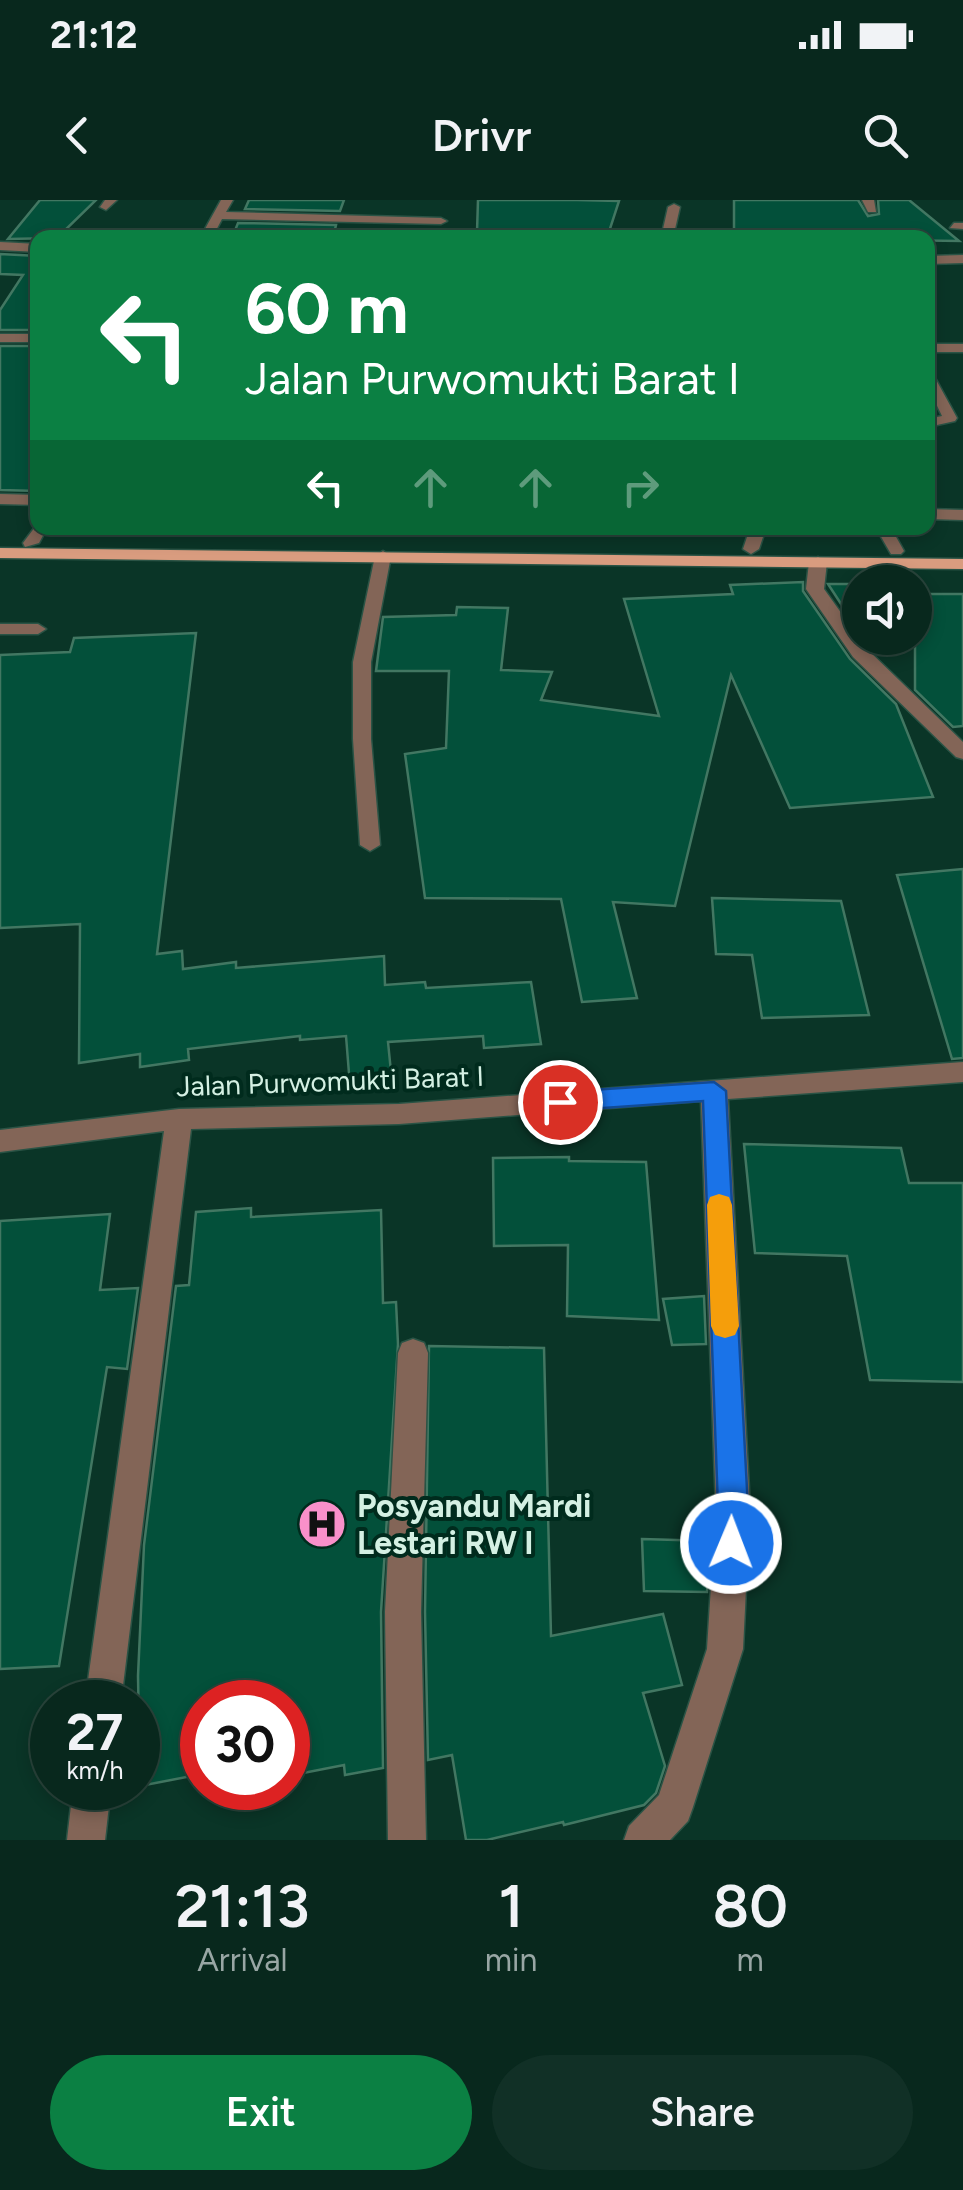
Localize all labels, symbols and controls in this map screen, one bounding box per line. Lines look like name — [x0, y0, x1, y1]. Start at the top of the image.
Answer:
text: 21:12 — [50, 12, 138, 58]
icon: back — [50, 108, 105, 163]
text: Drivr — [432, 108, 531, 162]
icon: search — [858, 108, 913, 163]
text: 60 m — [245, 266, 409, 351]
icon: left — [80, 270, 210, 400]
text: Jalan Purwomukti Barat I — [245, 351, 740, 405]
icon: left — [298, 460, 353, 515]
icon: ahead — [403, 460, 458, 515]
icon: ahead — [508, 460, 563, 515]
icon: right — [613, 460, 668, 515]
map controls — [842, 565, 932, 655]
button: sound — [842, 565, 932, 655]
street label: Jalan Purwomukti Barat I — [176, 1059, 484, 1103]
pin — [518, 1060, 603, 1145]
icon: arrive — [533, 1075, 588, 1130]
place label: Posyandu Mardi Lestari RW I — [357, 1487, 592, 1562]
position arrow — [679, 1491, 783, 1595]
hospital icon: Posyandu Mardi Lestari RW I — [296, 1498, 348, 1550]
speed limit sign: 30 — [180, 1680, 310, 1810]
text: 27 — [67, 1702, 123, 1763]
text: km/h — [66, 1755, 124, 1785]
text: 21:13 — [175, 1870, 310, 1942]
text: 1 — [498, 1870, 524, 1942]
text: 80 — [712, 1870, 788, 1942]
text: Arrival — [197, 1941, 288, 1979]
text: min — [485, 1941, 537, 1979]
text: m — [737, 1941, 764, 1979]
button: Exit — [50, 2055, 472, 2170]
button: Share — [492, 2055, 913, 2170]

